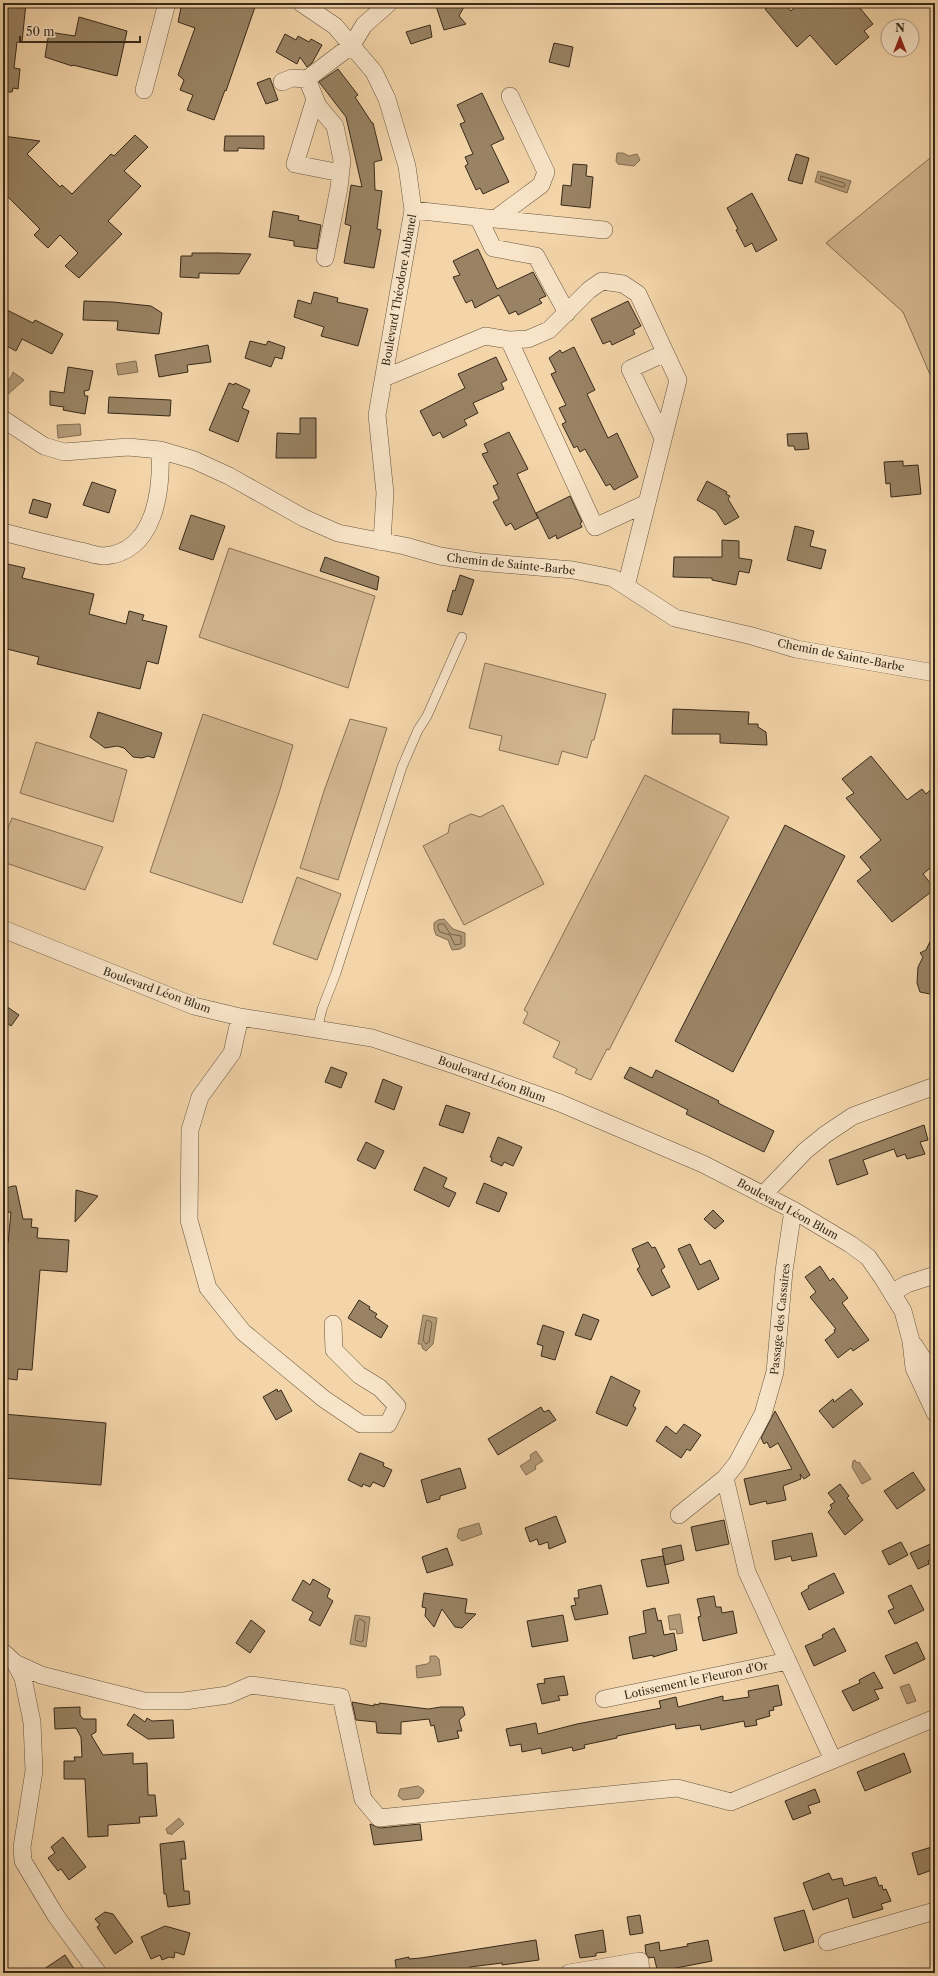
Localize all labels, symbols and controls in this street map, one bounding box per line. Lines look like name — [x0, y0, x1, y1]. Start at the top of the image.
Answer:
scale bar — [20, 18, 140, 44]
north arrow — [880, 18, 920, 58]
text: N — [895, 21, 905, 35]
text: 50 m — [26, 24, 55, 39]
street label: Boulevard Théodore Aubanel — [379, 212, 419, 367]
street label: Chemin de Sainte-Barbe — [446, 550, 576, 578]
street label: Chemin de Sainte-Barbe — [776, 636, 906, 674]
street label: Boulevard Léon Blum — [101, 964, 214, 1016]
street label: Boulevard Léon Blum — [436, 1053, 549, 1105]
street label: Boulevard Léon Blum — [735, 1175, 842, 1243]
street label: Passage des Cassaires — [767, 1262, 793, 1376]
street label: Lotissement le Fleuron d'Or — [623, 1658, 770, 1702]

